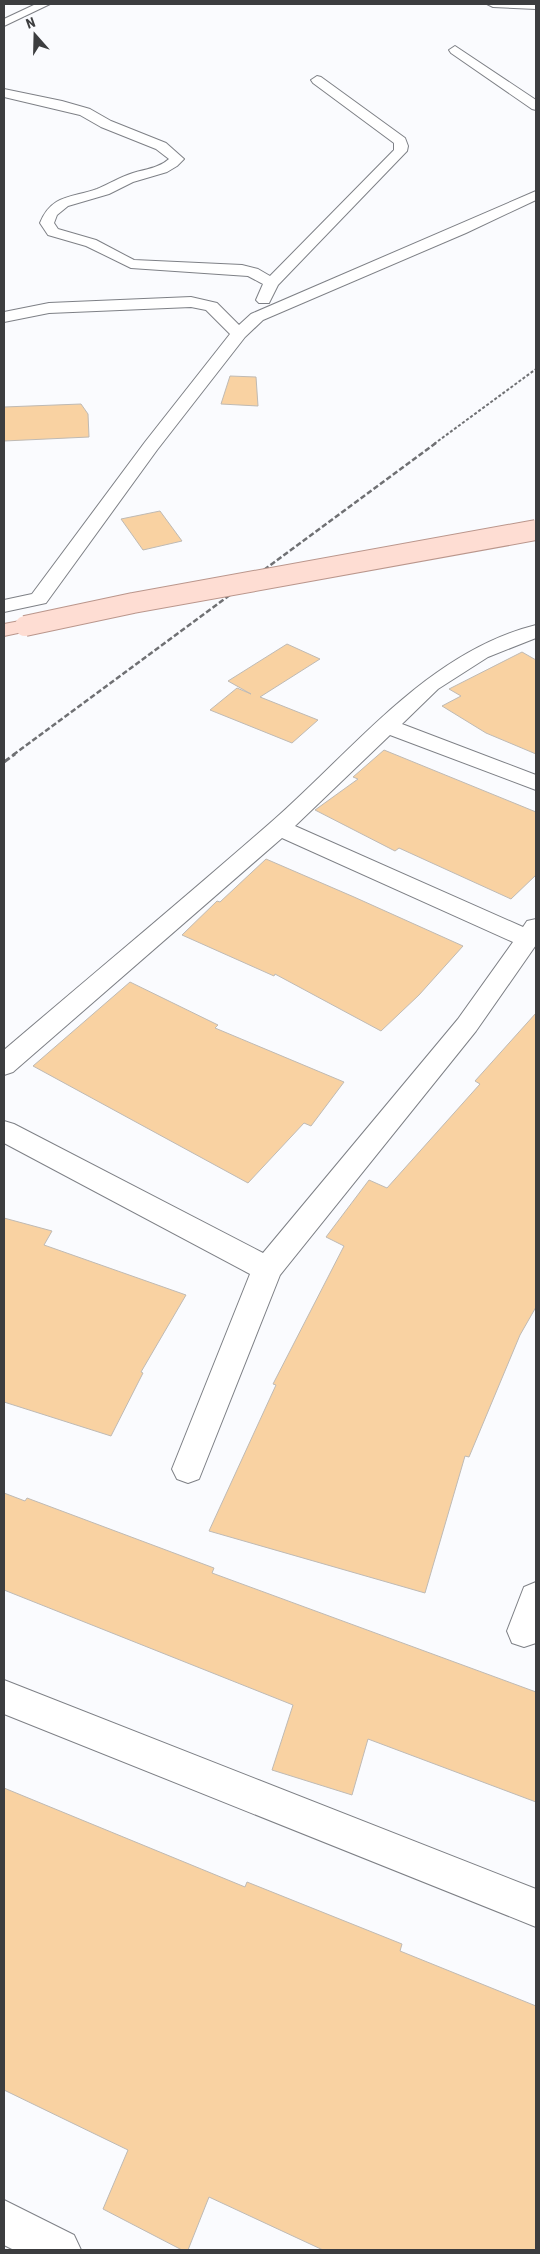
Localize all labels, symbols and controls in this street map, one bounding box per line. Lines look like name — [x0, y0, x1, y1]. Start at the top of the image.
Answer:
north arrow — [10, 10, 60, 60]
text: N — [24, 14, 37, 32]

